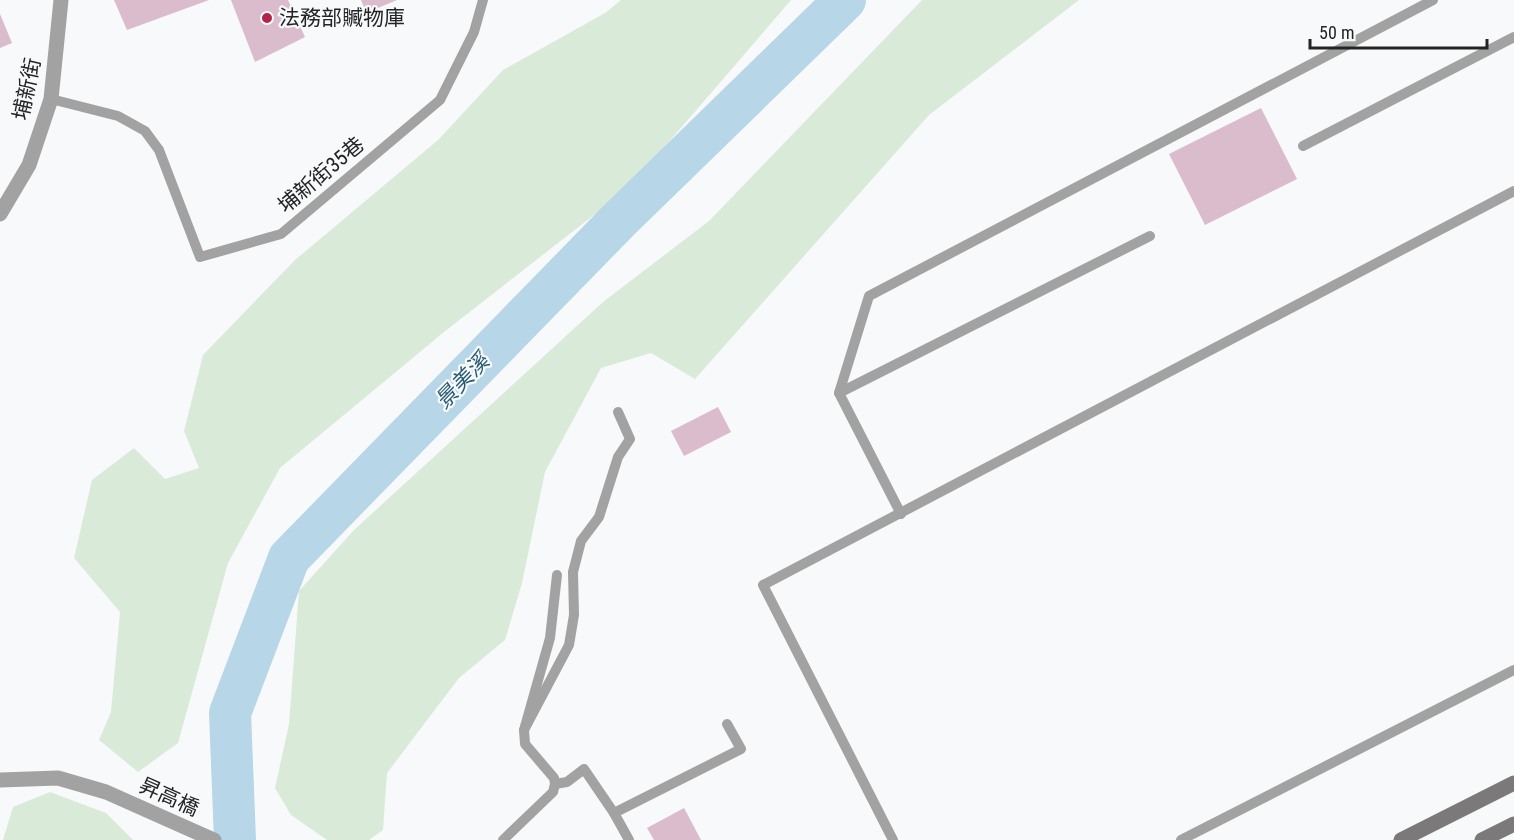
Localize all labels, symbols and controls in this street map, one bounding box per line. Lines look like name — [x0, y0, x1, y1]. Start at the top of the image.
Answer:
place label: 法務部贓物庫 — [279, 6, 405, 30]
marker: 法務部贓物庫 — [260, 11, 274, 25]
scale bar — [1310, 12, 1487, 50]
text: 50 m — [1319, 22, 1354, 43]
street label: 埔新街 — [9, 56, 45, 122]
street label: 埔新街35巷 — [273, 132, 369, 218]
water label: 景美溪 — [430, 346, 496, 413]
street label: 昇高橋 — [135, 773, 203, 821]

